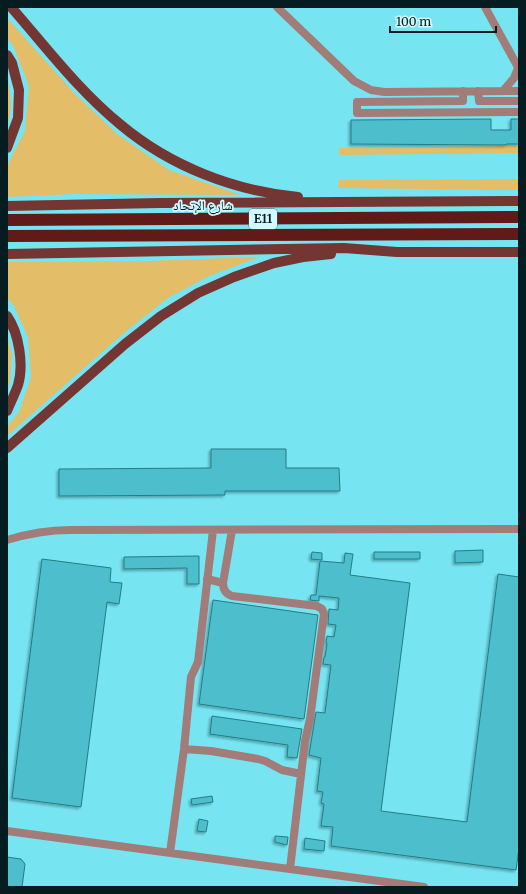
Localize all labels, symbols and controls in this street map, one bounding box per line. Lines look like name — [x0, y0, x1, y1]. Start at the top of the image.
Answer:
scale bar — [390, 8, 496, 34]
text: 100 m — [396, 14, 431, 29]
street label: شارع الإتحاد — [173, 197, 233, 215]
road number: E11 — [249, 209, 277, 229]

